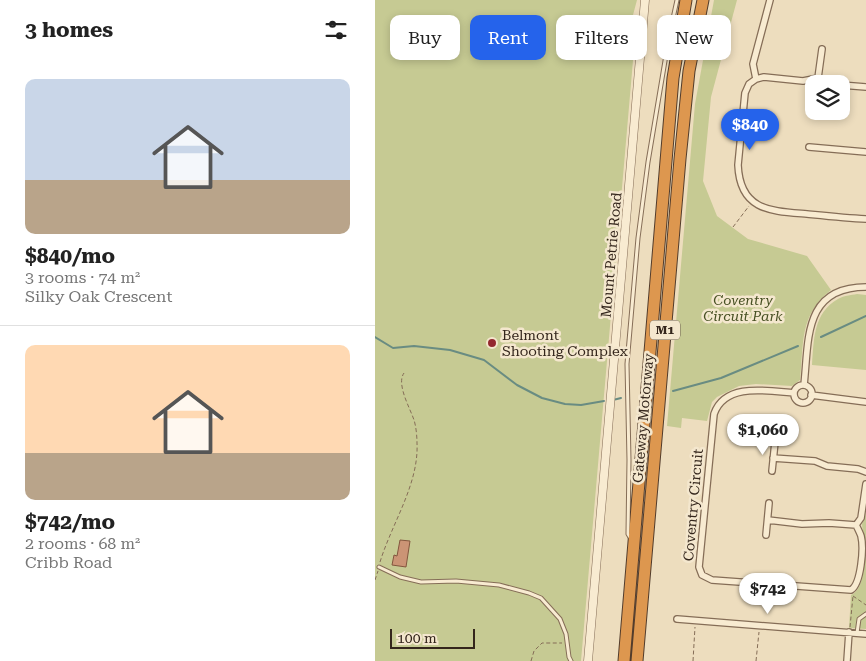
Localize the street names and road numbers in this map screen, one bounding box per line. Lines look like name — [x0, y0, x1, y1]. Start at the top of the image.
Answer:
street label: Mount Petrie Road — [598, 192, 624, 318]
road number: M1 — [650, 320, 680, 340]
street label: Gateway Motorway — [629, 352, 657, 483]
street label: Coventry Circuit — [680, 448, 706, 562]

